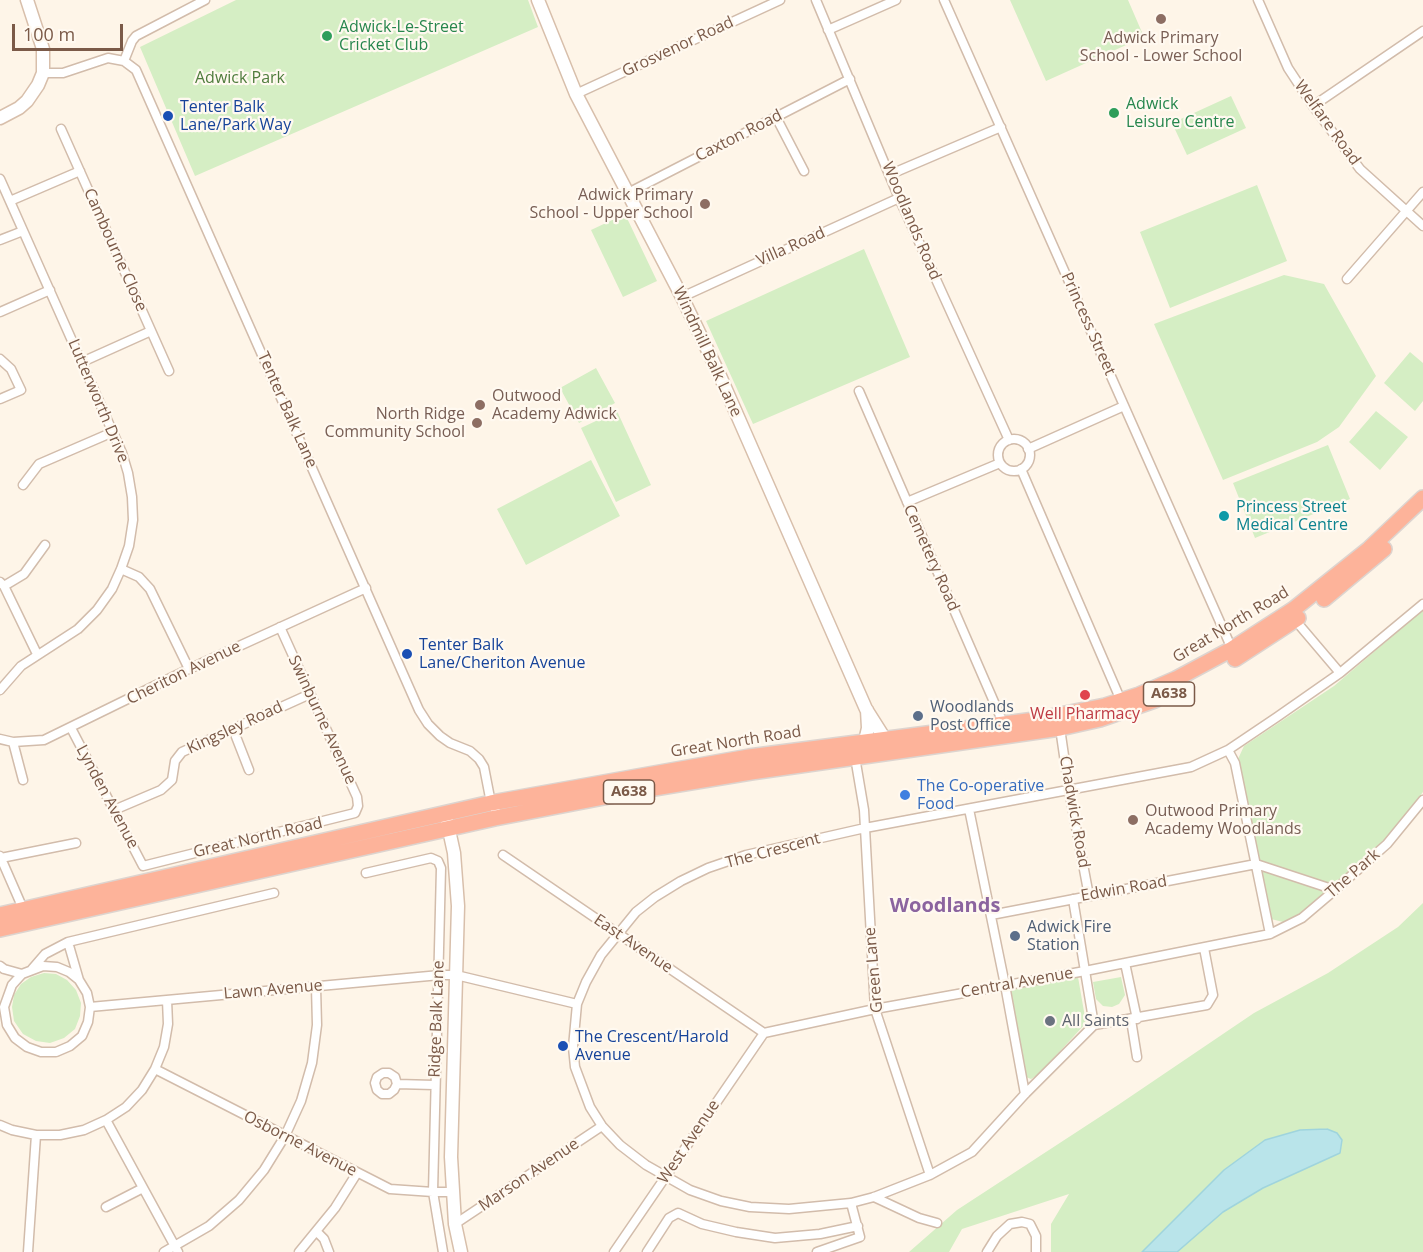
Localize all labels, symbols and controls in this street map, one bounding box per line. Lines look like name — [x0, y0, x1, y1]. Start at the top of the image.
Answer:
scale bar — [15, 12, 126, 50]
marker: Adwick Primary School - Lower School — [1154, 12, 1168, 26]
street label: Grosvenor Road — [619, 13, 737, 81]
place label: Adwick-Le-Street Cricket Club — [339, 17, 464, 55]
text: 100 m — [23, 22, 75, 46]
place label: Adwick Primary School - Lower School — [1080, 28, 1242, 66]
marker: Adwick-Le-Street Cricket Club — [320, 29, 334, 43]
park label: Adwick Park — [195, 68, 285, 88]
street label: Welfare Road — [1290, 77, 1364, 169]
place label: Adwick Leisure Centre — [1126, 94, 1235, 132]
place label: Tenter Balk Lane/Park Way — [180, 97, 291, 135]
street label: Caxton Road — [692, 106, 786, 166]
marker: Adwick Leisure Centre — [1107, 106, 1121, 120]
marker: Tenter Balk Lane/Park Way — [161, 109, 175, 123]
street label: Woodlands Road — [877, 159, 945, 283]
street label: Cambourne Close — [79, 185, 151, 315]
place label: Adwick Primary School - Upper School — [530, 185, 693, 223]
marker: Adwick Primary School - Upper School — [698, 197, 712, 211]
street label: Villa Road — [754, 223, 828, 271]
street label: Princess Street — [1057, 270, 1119, 378]
street label: Windmill Balk Lane — [668, 284, 746, 420]
street label: Lutterworth Drive — [63, 336, 133, 466]
street label: Tenter Balk Lane — [253, 349, 321, 471]
place label: Outwood Academy Adwick — [492, 386, 617, 424]
marker: Outwood Academy Adwick — [473, 398, 487, 412]
place label: North Ridge Community School — [325, 404, 465, 442]
marker: North Ridge Community School — [470, 416, 484, 430]
place label: Princess Street Medical Centre — [1236, 497, 1348, 535]
street label: Cemetery Road — [899, 502, 963, 614]
marker: Princess Street Medical Centre — [1217, 509, 1231, 523]
street label: Great North Road — [1169, 583, 1293, 667]
place label: Tenter Balk Lane/Cheriton Avenue — [419, 635, 585, 673]
street label: Cheriton Avenue — [124, 637, 244, 709]
marker: Tenter Balk Lane/Cheriton Avenue — [400, 647, 414, 661]
street label: Swinburne Avenue — [284, 653, 360, 787]
road number: A638 — [1144, 682, 1194, 706]
marker: Well Pharmacy — [1078, 688, 1092, 702]
street label: Kingsley Road — [184, 697, 286, 759]
place label: Woodlands Post Office — [930, 697, 1014, 735]
place label: Well Pharmacy — [1030, 704, 1140, 724]
marker: Woodlands Post Office — [911, 709, 925, 723]
street label: Great North Road — [669, 722, 803, 762]
street label: Lynden Avenue — [72, 742, 142, 852]
street label: Chadwick Road — [1055, 754, 1093, 870]
place label: The Co-operative Food — [917, 776, 1044, 814]
road number: A638 — [604, 780, 654, 804]
marker: The Co-operative Food — [898, 788, 912, 802]
place label: Outwood Primary Academy Woodlands — [1145, 801, 1301, 839]
marker: Outwood Primary Academy Woodlands — [1126, 813, 1140, 827]
street label: Great North Road — [192, 814, 324, 862]
street label: The Crescent — [724, 829, 822, 873]
street label: The Park — [1322, 845, 1384, 903]
street label: Edwin Road — [1079, 872, 1169, 906]
district label: Woodlands — [890, 894, 1000, 918]
street label: East Avenue — [590, 911, 676, 977]
place label: Adwick Fire Station — [1027, 917, 1111, 955]
street label: Green Lane — [861, 926, 887, 1014]
marker: Adwick Fire Station — [1008, 929, 1022, 943]
street label: Ridge Balk Lane — [425, 960, 449, 1078]
street label: Central Avenue — [959, 964, 1075, 1002]
street label: Lawn Avenue — [223, 976, 323, 1004]
place label: All Saints — [1062, 1011, 1129, 1031]
marker: All Saints — [1043, 1014, 1057, 1028]
place label: The Crescent/Harold Avenue — [575, 1027, 729, 1065]
marker: The Crescent/Harold Avenue — [556, 1039, 570, 1053]
street label: West Avenue — [654, 1096, 724, 1188]
street label: Osborne Avenue — [240, 1107, 360, 1181]
street label: Marson Avenue — [475, 1134, 583, 1216]

